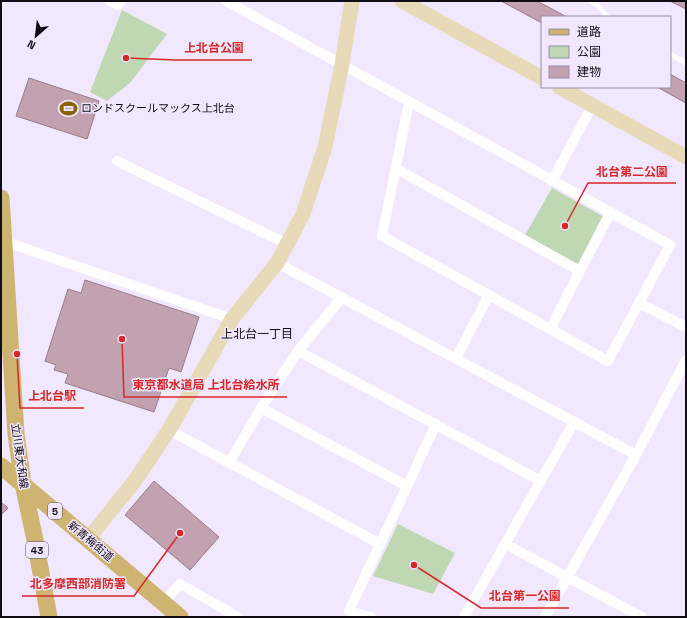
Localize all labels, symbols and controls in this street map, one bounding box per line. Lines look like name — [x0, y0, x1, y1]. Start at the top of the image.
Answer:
north arrow — [16, 16, 56, 56]
legend — [541, 16, 671, 88]
text: 道路 — [577, 24, 601, 40]
callout: 上北台公園 — [176, 36, 252, 60]
text: N — [25, 37, 38, 53]
text: 上北台公園 — [184, 40, 244, 56]
text: 公園 — [577, 44, 601, 60]
text: 建物 — [577, 64, 601, 80]
sports icon: ロンドスクールマックス上北台 — [58, 98, 78, 118]
place label: ロンドスクールマックス上北台 — [81, 101, 235, 115]
callout: 北台第二公園 — [588, 159, 676, 183]
text: 北台第二公園 — [596, 164, 668, 180]
district label: 上北台一丁目 — [221, 326, 293, 342]
callout: 東京都水道局 上北台給水所 — [124, 373, 287, 397]
text: 東京都水道局 上北台給水所 — [132, 377, 280, 393]
callout: 上北台駅 — [20, 384, 84, 408]
text: 上北台駅 — [28, 388, 76, 404]
street label: 立川東大和線 — [8, 422, 32, 490]
road number: 5 — [48, 503, 62, 519]
street label: 新青梅街道 — [65, 518, 117, 564]
road number: 43 — [26, 542, 48, 558]
callout: 北多摩西部消防署 — [22, 572, 134, 596]
text: 北多摩西部消防署 — [30, 576, 126, 592]
callout: 北台第一公園 — [481, 584, 569, 608]
text: 北台第一公園 — [489, 588, 561, 604]

